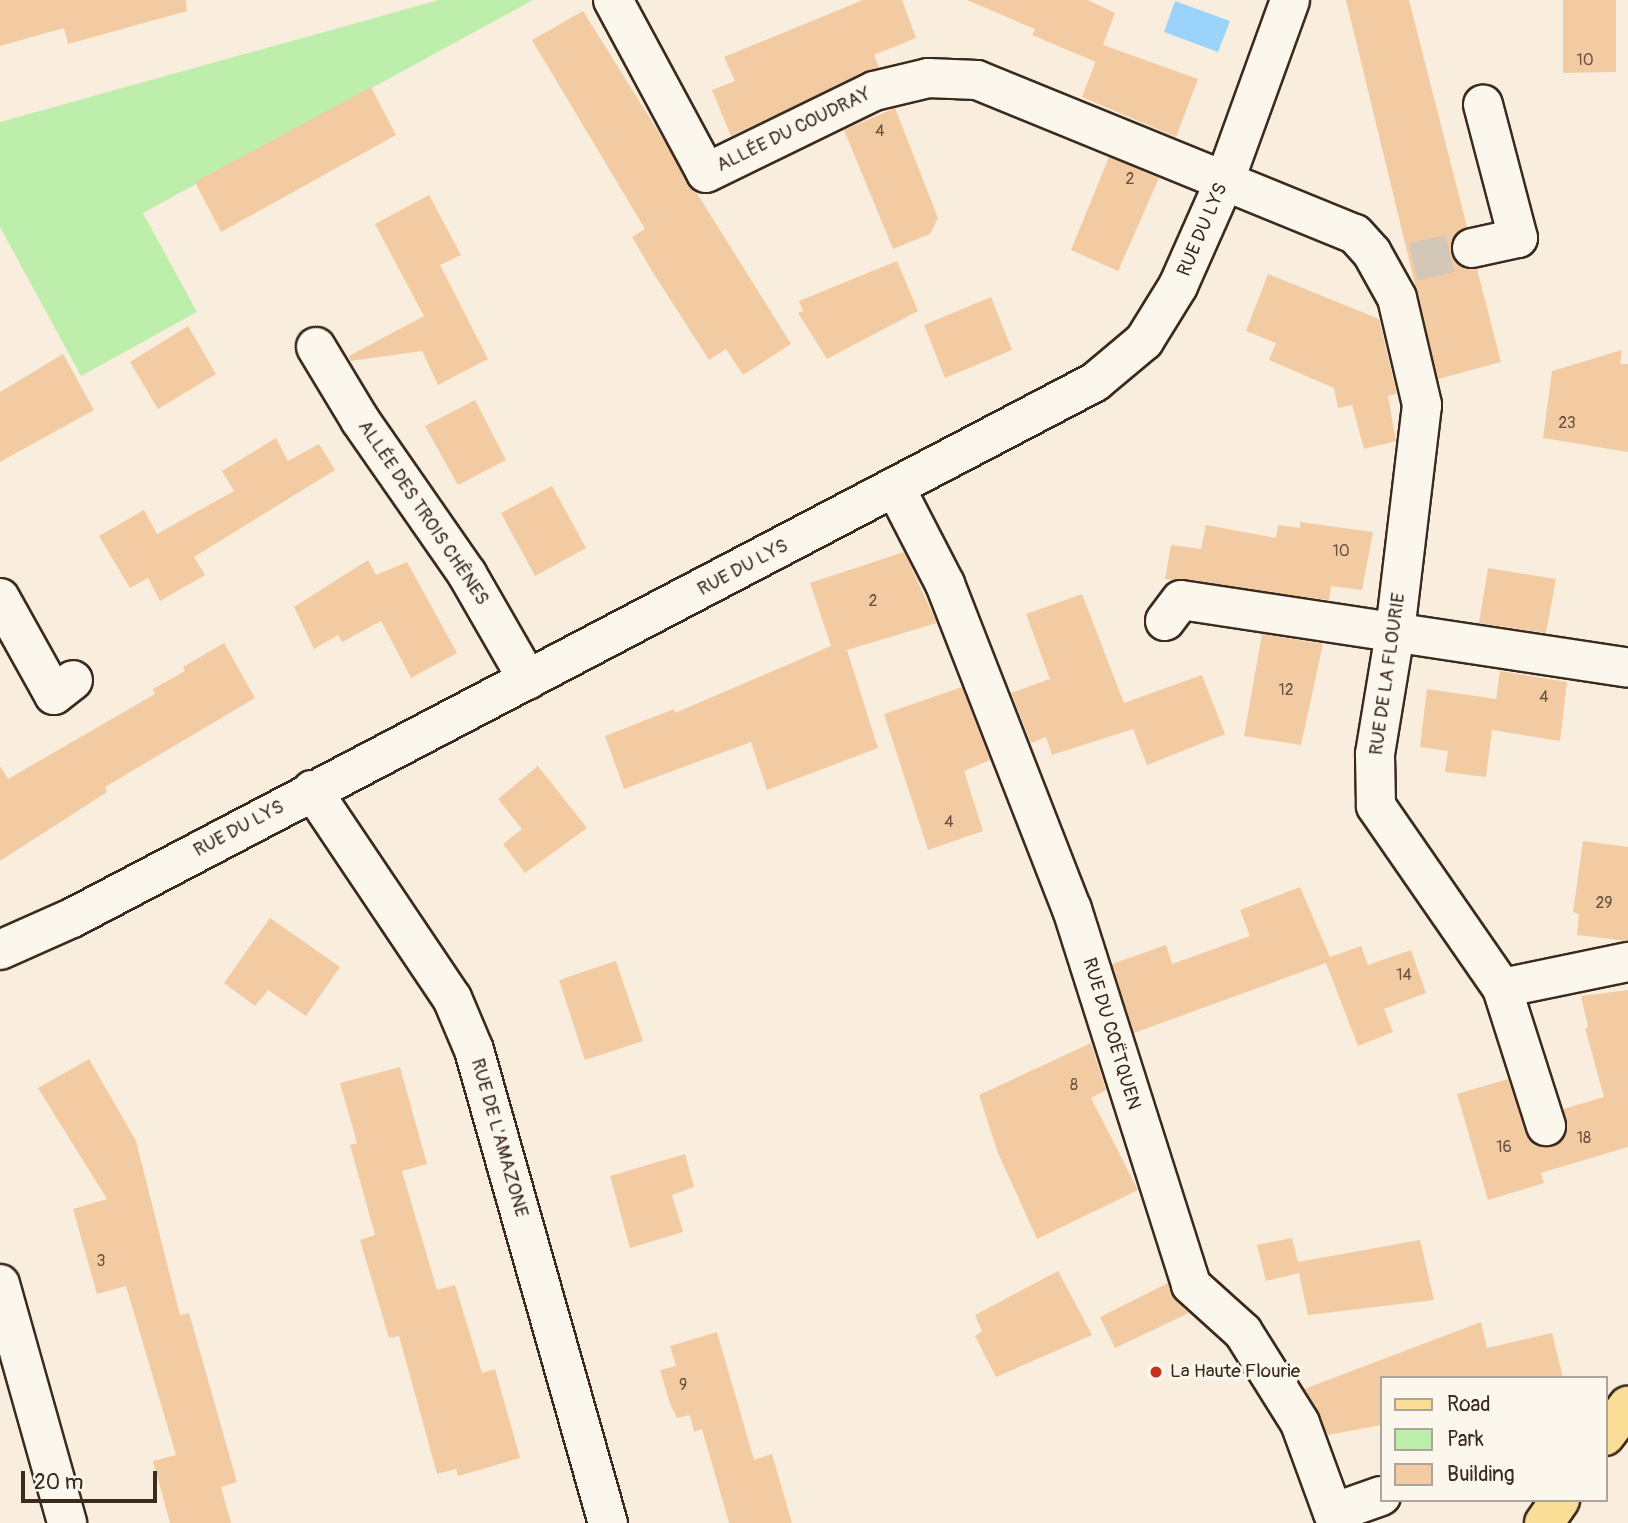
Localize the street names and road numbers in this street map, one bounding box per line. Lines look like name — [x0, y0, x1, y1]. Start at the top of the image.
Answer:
street label: ALLÉE DU COUDRAY — [713, 83, 875, 177]
street label: RUE DU LYS — [1173, 180, 1233, 280]
street label: ALLÉE DES TROIS CHÊNES — [353, 416, 493, 610]
street label: RUE DU LYS — [694, 535, 792, 601]
street label: RUE DE LA FLOURIE — [1365, 591, 1411, 757]
street label: RUE DU LYS — [190, 796, 288, 862]
street label: RUE DU COËTQUEN — [1077, 955, 1145, 1113]
street label: RUE DE L'AMAZONE — [465, 1056, 533, 1220]

